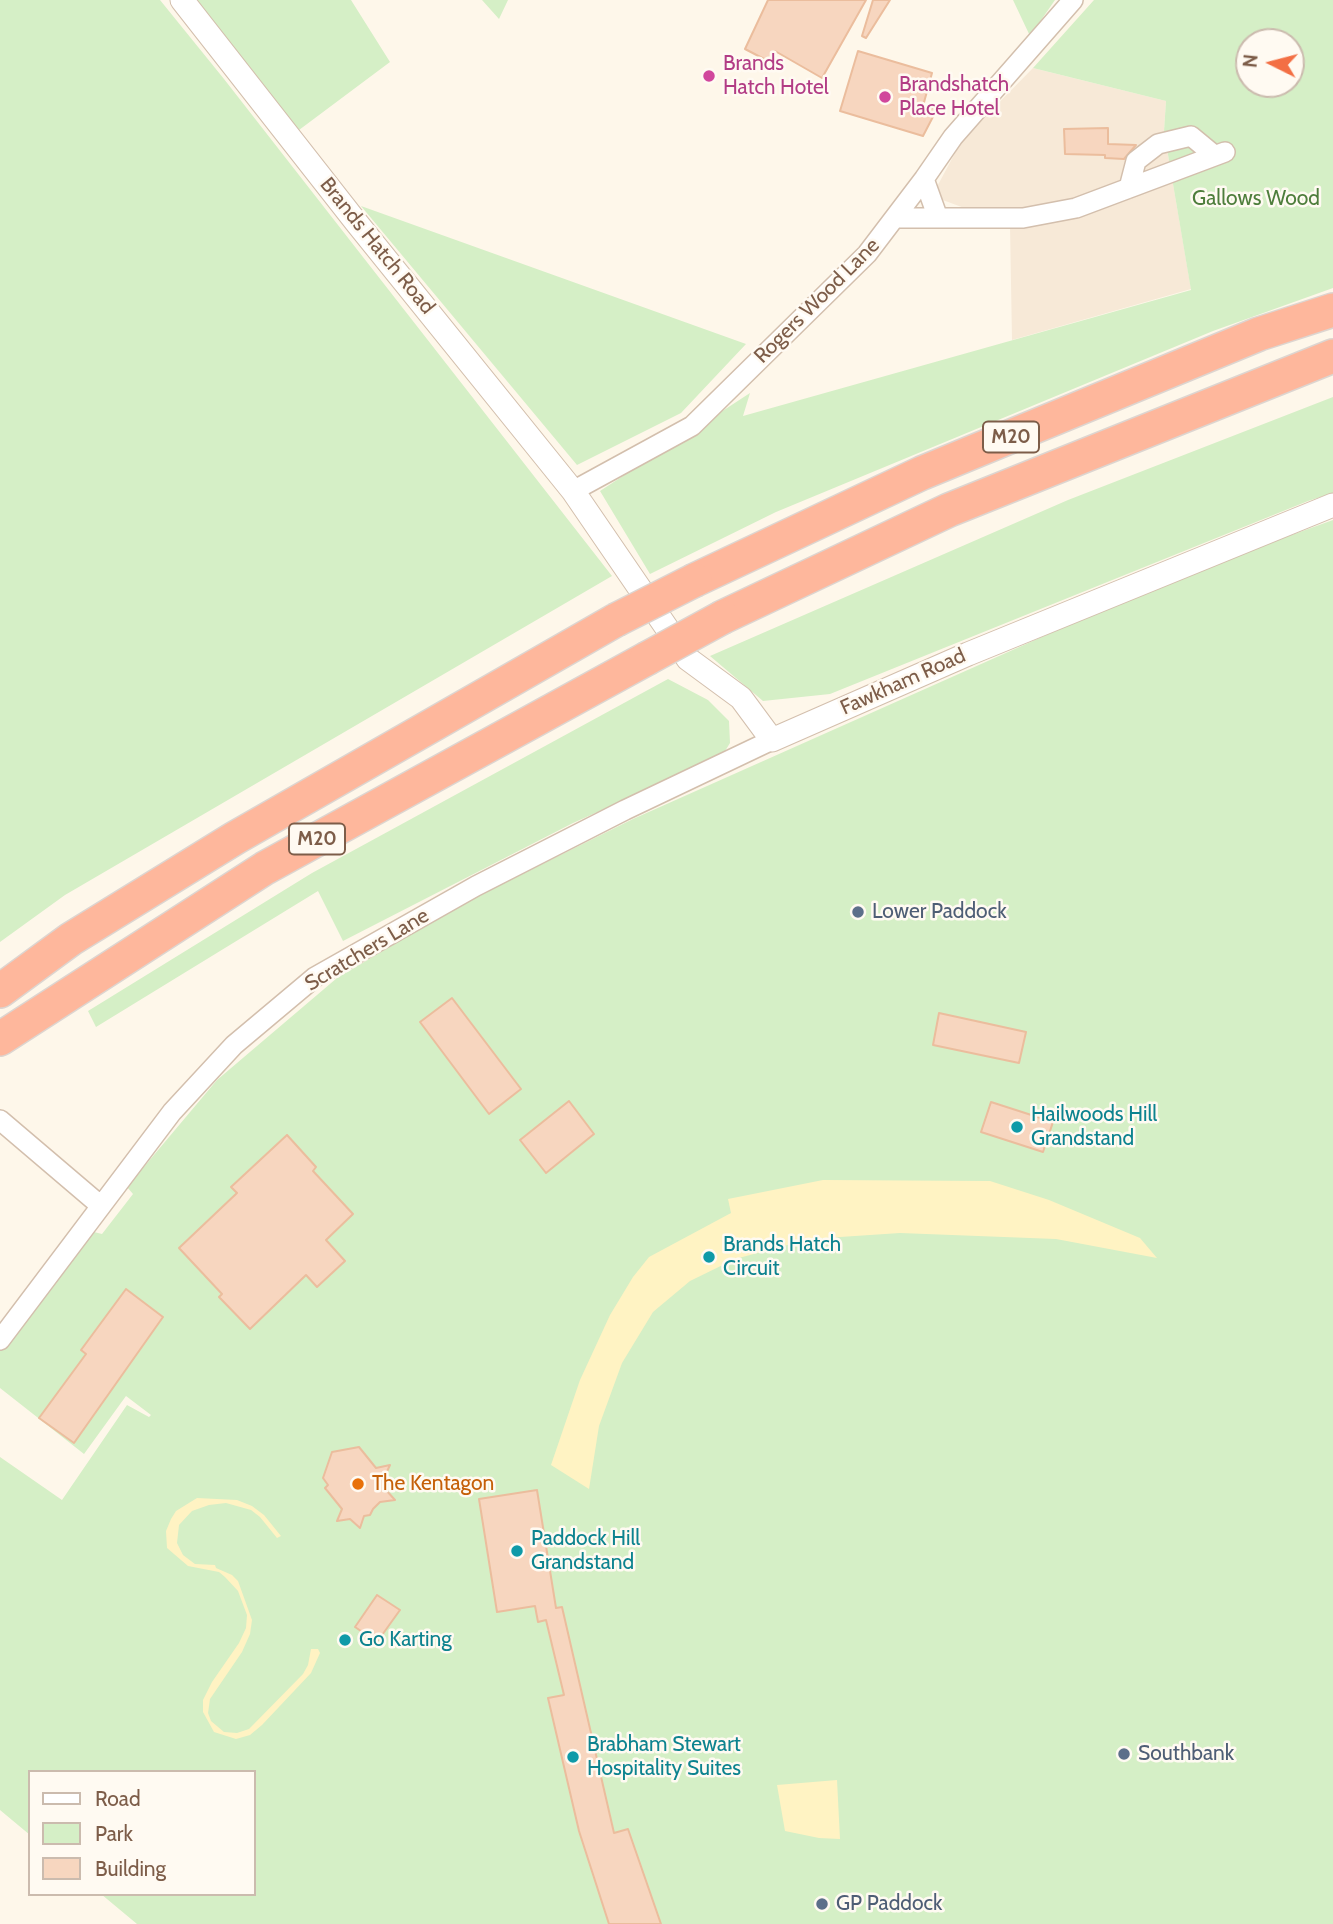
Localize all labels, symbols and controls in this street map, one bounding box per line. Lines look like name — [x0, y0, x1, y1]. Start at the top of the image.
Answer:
north arrow — [1235, 28, 1305, 98]
place label: Brands Hatch Hotel — [723, 51, 829, 101]
text: N — [1238, 53, 1263, 69]
marker: Brands Hatch Hotel — [701, 68, 717, 84]
place label: Brandshatch Place Hotel — [899, 72, 1009, 122]
marker: Brandshatch Place Hotel — [877, 89, 893, 105]
street label: Brands Hatch Road — [314, 173, 440, 319]
park label: Gallows Wood — [1192, 186, 1320, 212]
street label: Rogers Wood Lane — [749, 233, 885, 369]
road number: M20 — [983, 422, 1039, 452]
street label: Fawkham Road — [836, 643, 970, 721]
road number: M20 — [289, 824, 345, 854]
place label: Lower Paddock — [872, 899, 1007, 925]
street label: Scratchers Lane — [301, 903, 433, 997]
marker: Lower Paddock — [850, 904, 866, 920]
place label: Hailwoods Hill Grandstand — [1031, 1102, 1157, 1152]
marker: Hailwoods Hill Grandstand — [1009, 1119, 1025, 1135]
place label: Brands Hatch Circuit — [723, 1232, 841, 1282]
marker: Brands Hatch Circuit — [701, 1249, 717, 1265]
place label: The Kentagon — [372, 1471, 494, 1497]
marker: The Kentagon — [350, 1476, 366, 1492]
place label: Paddock Hill Grandstand — [531, 1526, 640, 1576]
marker: Paddock Hill Grandstand — [509, 1543, 525, 1559]
place label: Go Karting — [359, 1627, 452, 1653]
marker: Go Karting — [337, 1632, 353, 1648]
place label: Brabham Stewart Hospitality Suites — [587, 1732, 741, 1782]
place label: Southbank — [1138, 1741, 1234, 1767]
marker: Southbank — [1116, 1746, 1132, 1762]
marker: Brabham Stewart Hospitality Suites — [565, 1749, 581, 1765]
legend — [28, 1770, 256, 1896]
text: Road — [95, 1786, 141, 1811]
text: Park — [95, 1821, 133, 1846]
text: Building — [95, 1856, 166, 1881]
place label: GP Paddock — [836, 1891, 942, 1917]
marker: GP Paddock — [814, 1896, 830, 1912]

